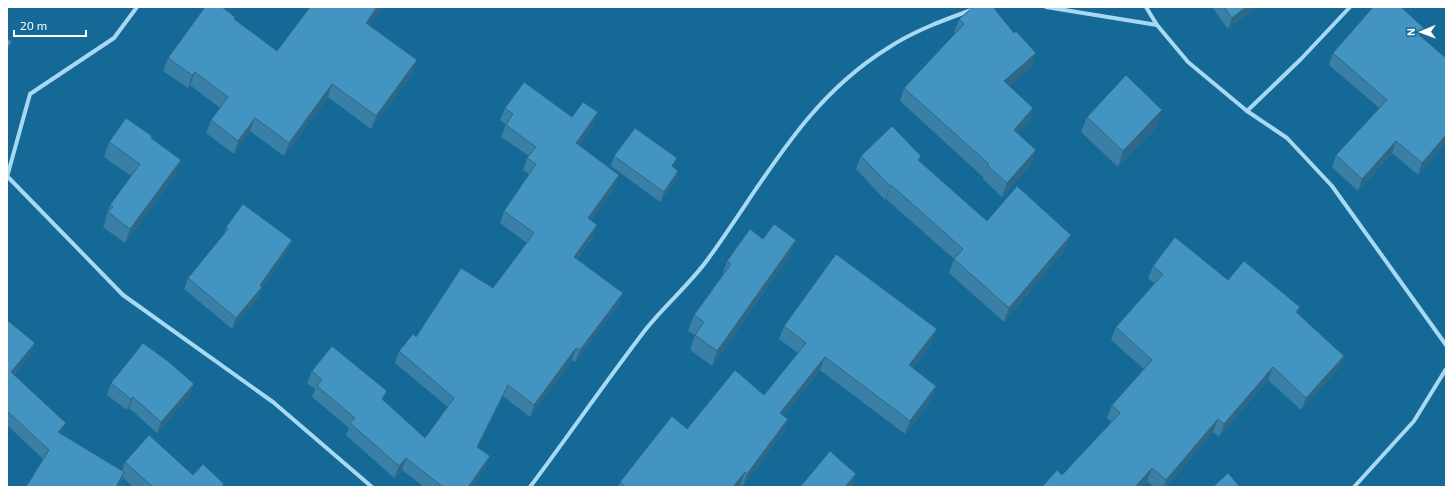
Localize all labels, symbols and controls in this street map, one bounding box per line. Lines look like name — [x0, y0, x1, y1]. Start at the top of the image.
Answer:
scale bar — [14, 12, 86, 38]
north arrow — [1401, 12, 1441, 52]
text: 20 m — [20, 18, 47, 32]
text: N — [1404, 28, 1417, 36]

